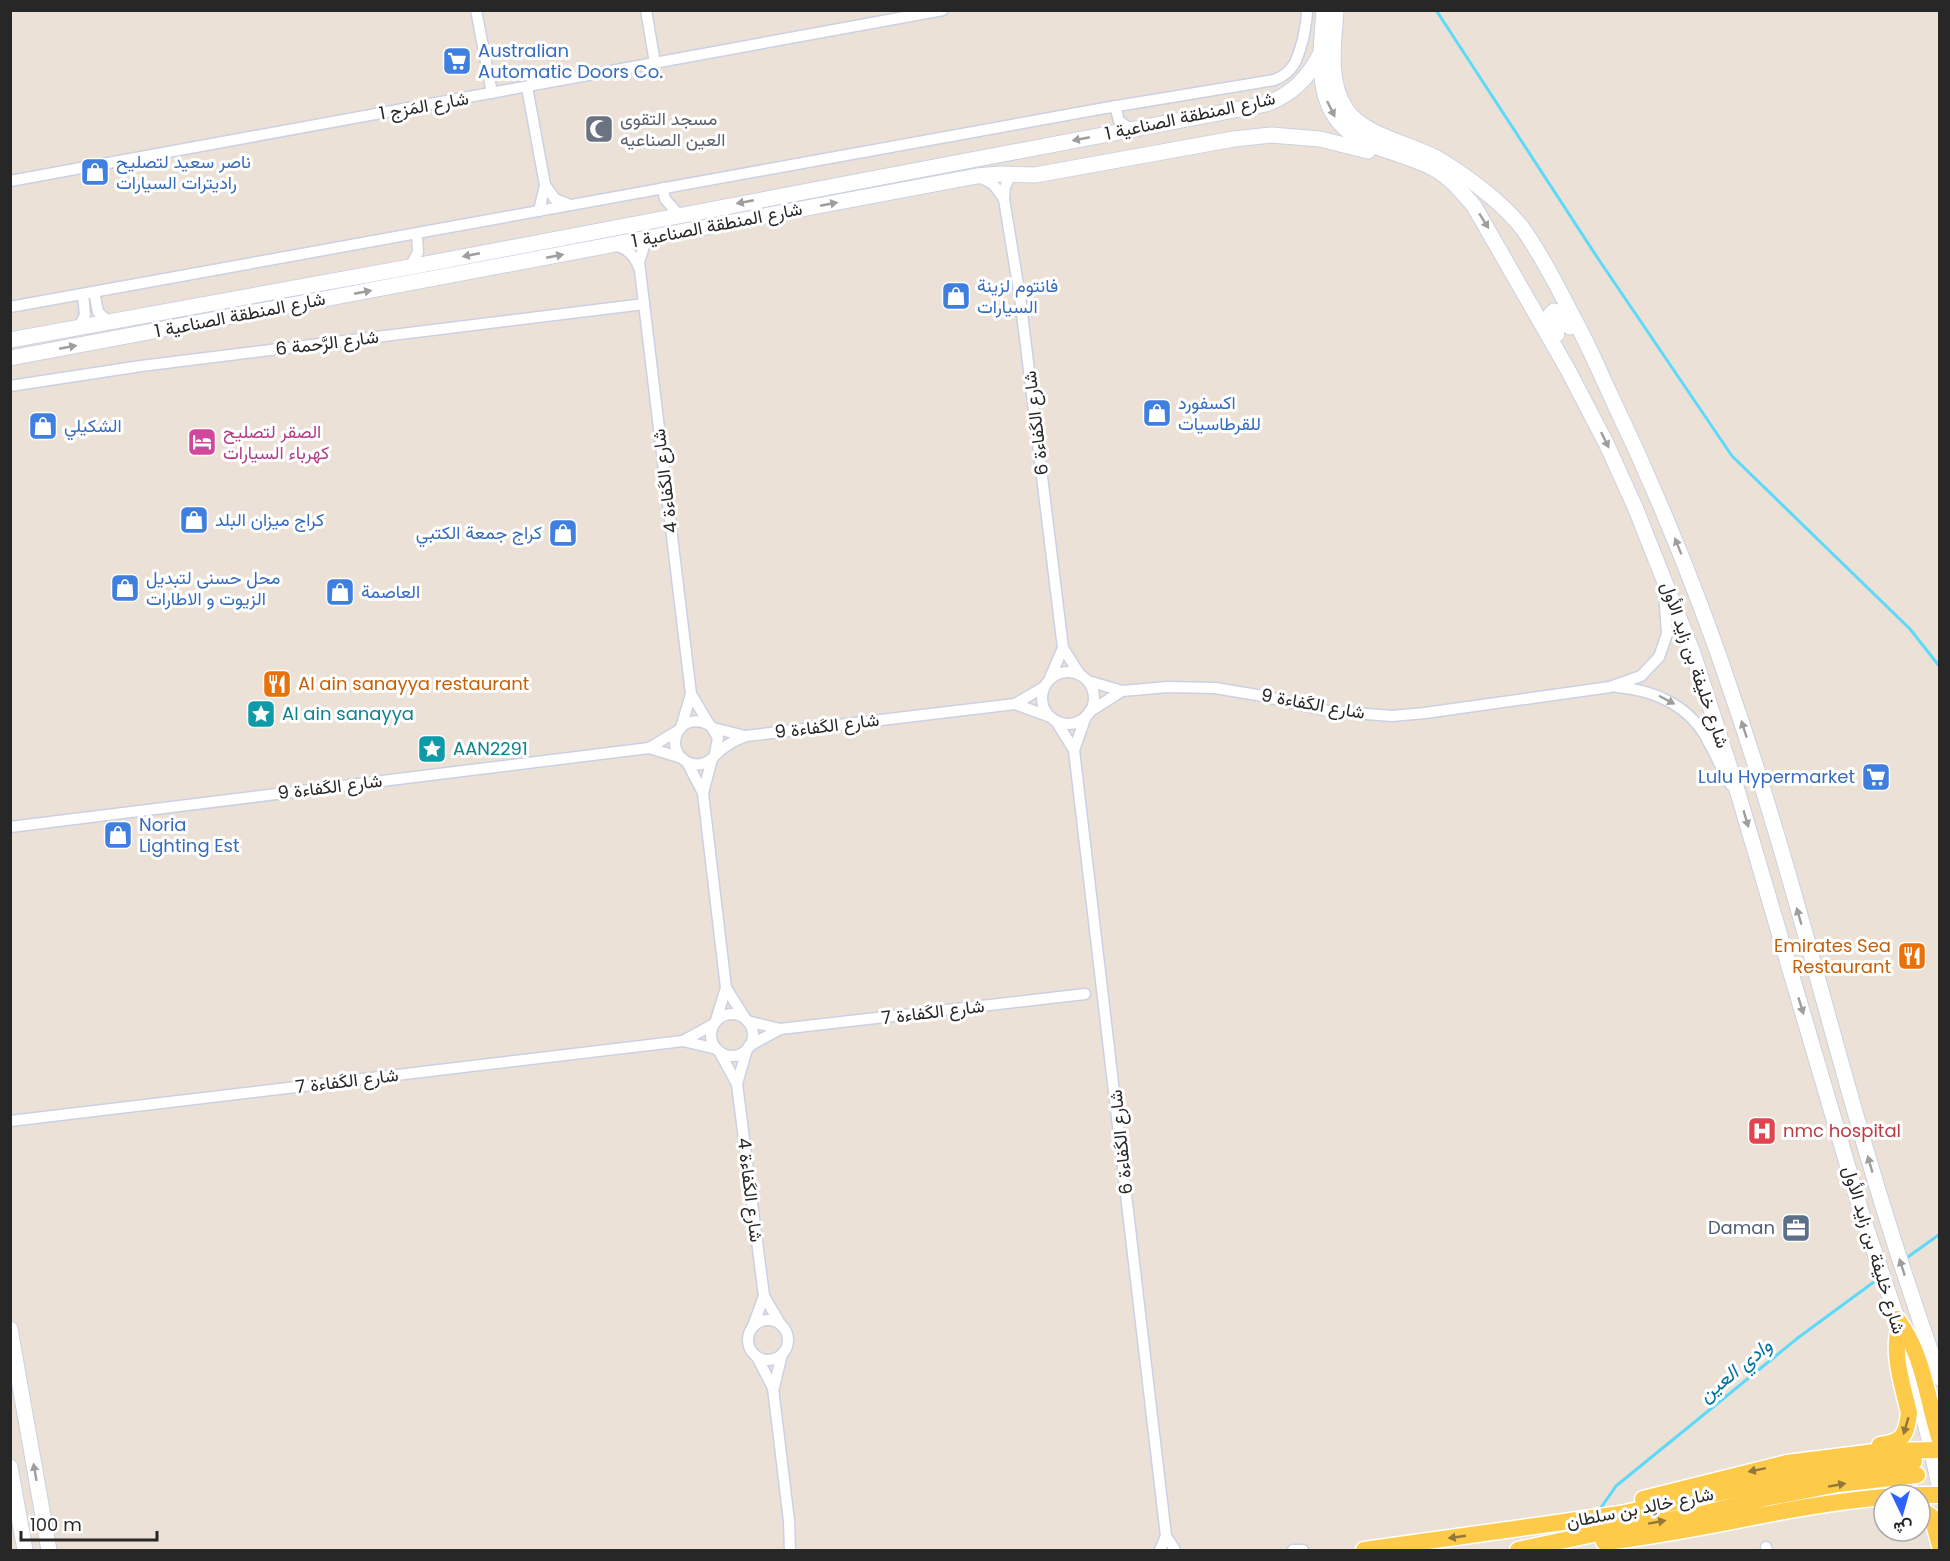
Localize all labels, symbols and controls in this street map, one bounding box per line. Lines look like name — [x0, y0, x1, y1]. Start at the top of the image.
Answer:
place label: Australian Automatic Doors Co. — [478, 38, 663, 84]
supermarket icon: Australian Automatic Doors Co. — [441, 45, 473, 77]
street label: شارع المَزج 1 — [377, 85, 471, 126]
street label: شارع المنطقة الصناعية 1 — [1102, 85, 1277, 146]
one-way arrow — [1327, 101, 1336, 118]
place label: مسجد التقوى العين الصناعيه — [620, 106, 725, 152]
mosque icon: مسجد التقوى العين الصناعيه — [583, 113, 615, 145]
one-way arrow — [1071, 135, 1090, 144]
place label: ناصر سعيد لتصليح راديترات السيارات — [116, 149, 251, 195]
shop icon: ناصر سعيد لتصليح راديترات السيارات — [79, 156, 111, 188]
street label: شارع المنطقة الصناعية 1 — [629, 196, 804, 253]
one-way arrow — [735, 198, 754, 207]
one-way arrow — [819, 199, 838, 208]
one-way arrow — [1478, 213, 1489, 229]
one-way arrow — [461, 251, 480, 260]
one-way arrow — [545, 251, 564, 260]
place label: فانتوم لزينة السيارات — [977, 273, 1058, 319]
shop icon: فانتوم لزينة السيارات — [940, 280, 972, 312]
street label: شارع المنطقة الصناعية 1 — [152, 286, 327, 343]
one-way arrow — [354, 287, 373, 296]
street label: شارع الرَّحمة 6 — [274, 324, 380, 361]
one-way arrow — [59, 342, 78, 351]
street label: شارع الكَفاءة 6 — [1017, 369, 1054, 477]
place label: اكسفورد للقرطاسيات — [1178, 390, 1261, 436]
shop icon: اكسفورد للقرطاسيات — [1141, 397, 1173, 429]
shop icon: الشكيلي — [27, 410, 59, 442]
place label: الشكيلي — [64, 413, 122, 441]
place label: الصقر لتصليح كهرباء السيارات — [223, 419, 329, 465]
hotel icon: الصقر لتصليح كهرباء السيارات — [186, 426, 218, 458]
street label: شارع الكَفاءة 4 — [646, 427, 683, 535]
one-way arrow — [1600, 432, 1609, 449]
shop icon: كراج ميزان البلد — [178, 504, 210, 536]
place label: كراج ميزان البلد — [215, 507, 324, 532]
shop icon: كراج جمعة الكتبي — [547, 517, 579, 549]
place label: كراج جمعة الكتبي — [416, 520, 542, 548]
one-way arrow — [1673, 536, 1683, 554]
place label: محل حسنى لتبديل الزيوت و الاطارات — [146, 565, 280, 611]
shop icon: محل حسنى لتبديل الزيوت و الاطارات — [109, 572, 141, 604]
shop icon: العاصمة — [324, 576, 356, 608]
street label: شارع خليفة بن زايد الأول — [1655, 578, 1736, 751]
place label: العاصمة — [361, 579, 420, 604]
restaurant icon: Al ain sanayya restaurant — [261, 668, 293, 700]
place label: Al ain sanayya restaurant — [298, 671, 529, 696]
street label: شارع الكَفاءة 9 — [1259, 682, 1367, 725]
one-way arrow — [1658, 695, 1675, 705]
place icon: Al ain sanayya — [245, 698, 277, 730]
place label: Al ain sanayya — [282, 701, 414, 726]
street label: شارع الكَفاءة 9 — [773, 707, 881, 744]
one-way arrow — [1739, 720, 1748, 738]
place icon: AAN2291 — [416, 733, 448, 765]
place label: AAN2291 — [453, 736, 528, 761]
supermarket icon: Lulu Hypermarket — [1860, 761, 1892, 793]
place label: Lulu Hypermarket — [1698, 764, 1855, 789]
street label: شارع الكَفاءة 9 — [276, 768, 384, 805]
one-way arrow — [1742, 810, 1751, 828]
place label: Noria Lighting Est — [139, 812, 240, 858]
shop icon: Noria Lighting Est — [102, 819, 134, 851]
one-way arrow — [1794, 907, 1804, 925]
place label: Emirates Sea Restaurant — [1774, 933, 1891, 979]
restaurant icon: Emirates Sea Restaurant — [1896, 940, 1928, 972]
street label: شارع الكَفاءة 7 — [880, 993, 986, 1030]
one-way arrow — [1797, 998, 1806, 1016]
street label: شارع الكَفاءة 7 — [294, 1062, 400, 1099]
street label: شارع الكَفاءة 6 — [1103, 1088, 1138, 1196]
hospital icon: nmc hospital — [1746, 1115, 1778, 1147]
place label: nmc hospital — [1783, 1118, 1901, 1143]
street label: شارع الكَفاءة 4 — [732, 1136, 769, 1244]
one-way arrow — [1865, 1155, 1874, 1173]
street label: شارع خليفة بن زايد الأول — [1837, 1163, 1912, 1337]
office icon: Daman — [1780, 1212, 1812, 1244]
place label: Daman — [1708, 1215, 1775, 1240]
one-way arrow — [1897, 1258, 1906, 1276]
water label: وادي العين — [1692, 1332, 1779, 1410]
one-way arrow — [1901, 1417, 1910, 1435]
one-way arrow — [30, 1463, 39, 1482]
one-way arrow — [1747, 1466, 1766, 1475]
one-way arrow — [1828, 1480, 1847, 1489]
street label: شارع خالِد بن سلطان — [1564, 1481, 1716, 1534]
north arrow — [1872, 1483, 1932, 1543]
scale bar — [21, 1504, 158, 1542]
text: 100 m — [30, 1512, 82, 1537]
text: ش — [1893, 1515, 1914, 1540]
one-way arrow — [1648, 1517, 1667, 1526]
one-way arrow — [1448, 1533, 1467, 1542]

